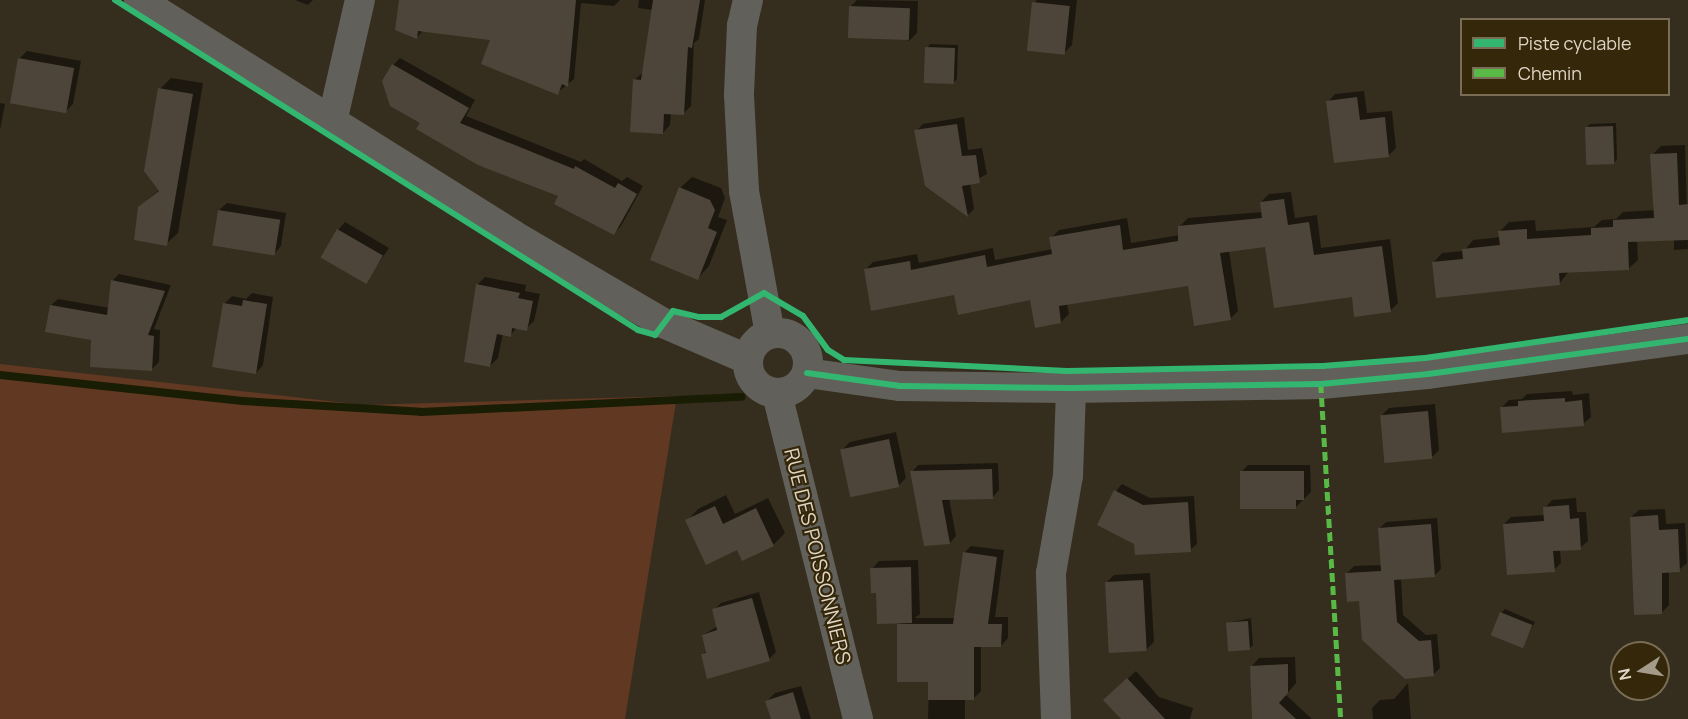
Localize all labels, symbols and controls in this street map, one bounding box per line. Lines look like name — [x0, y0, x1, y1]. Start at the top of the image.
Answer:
legend — [1460, 18, 1670, 96]
text: Piste cyclable — [1518, 31, 1632, 55]
text: Chemin — [1518, 61, 1582, 85]
street label: RUE DES POISSONNIERS — [780, 446, 856, 666]
north arrow — [1610, 641, 1670, 701]
text: N — [1612, 666, 1636, 682]

